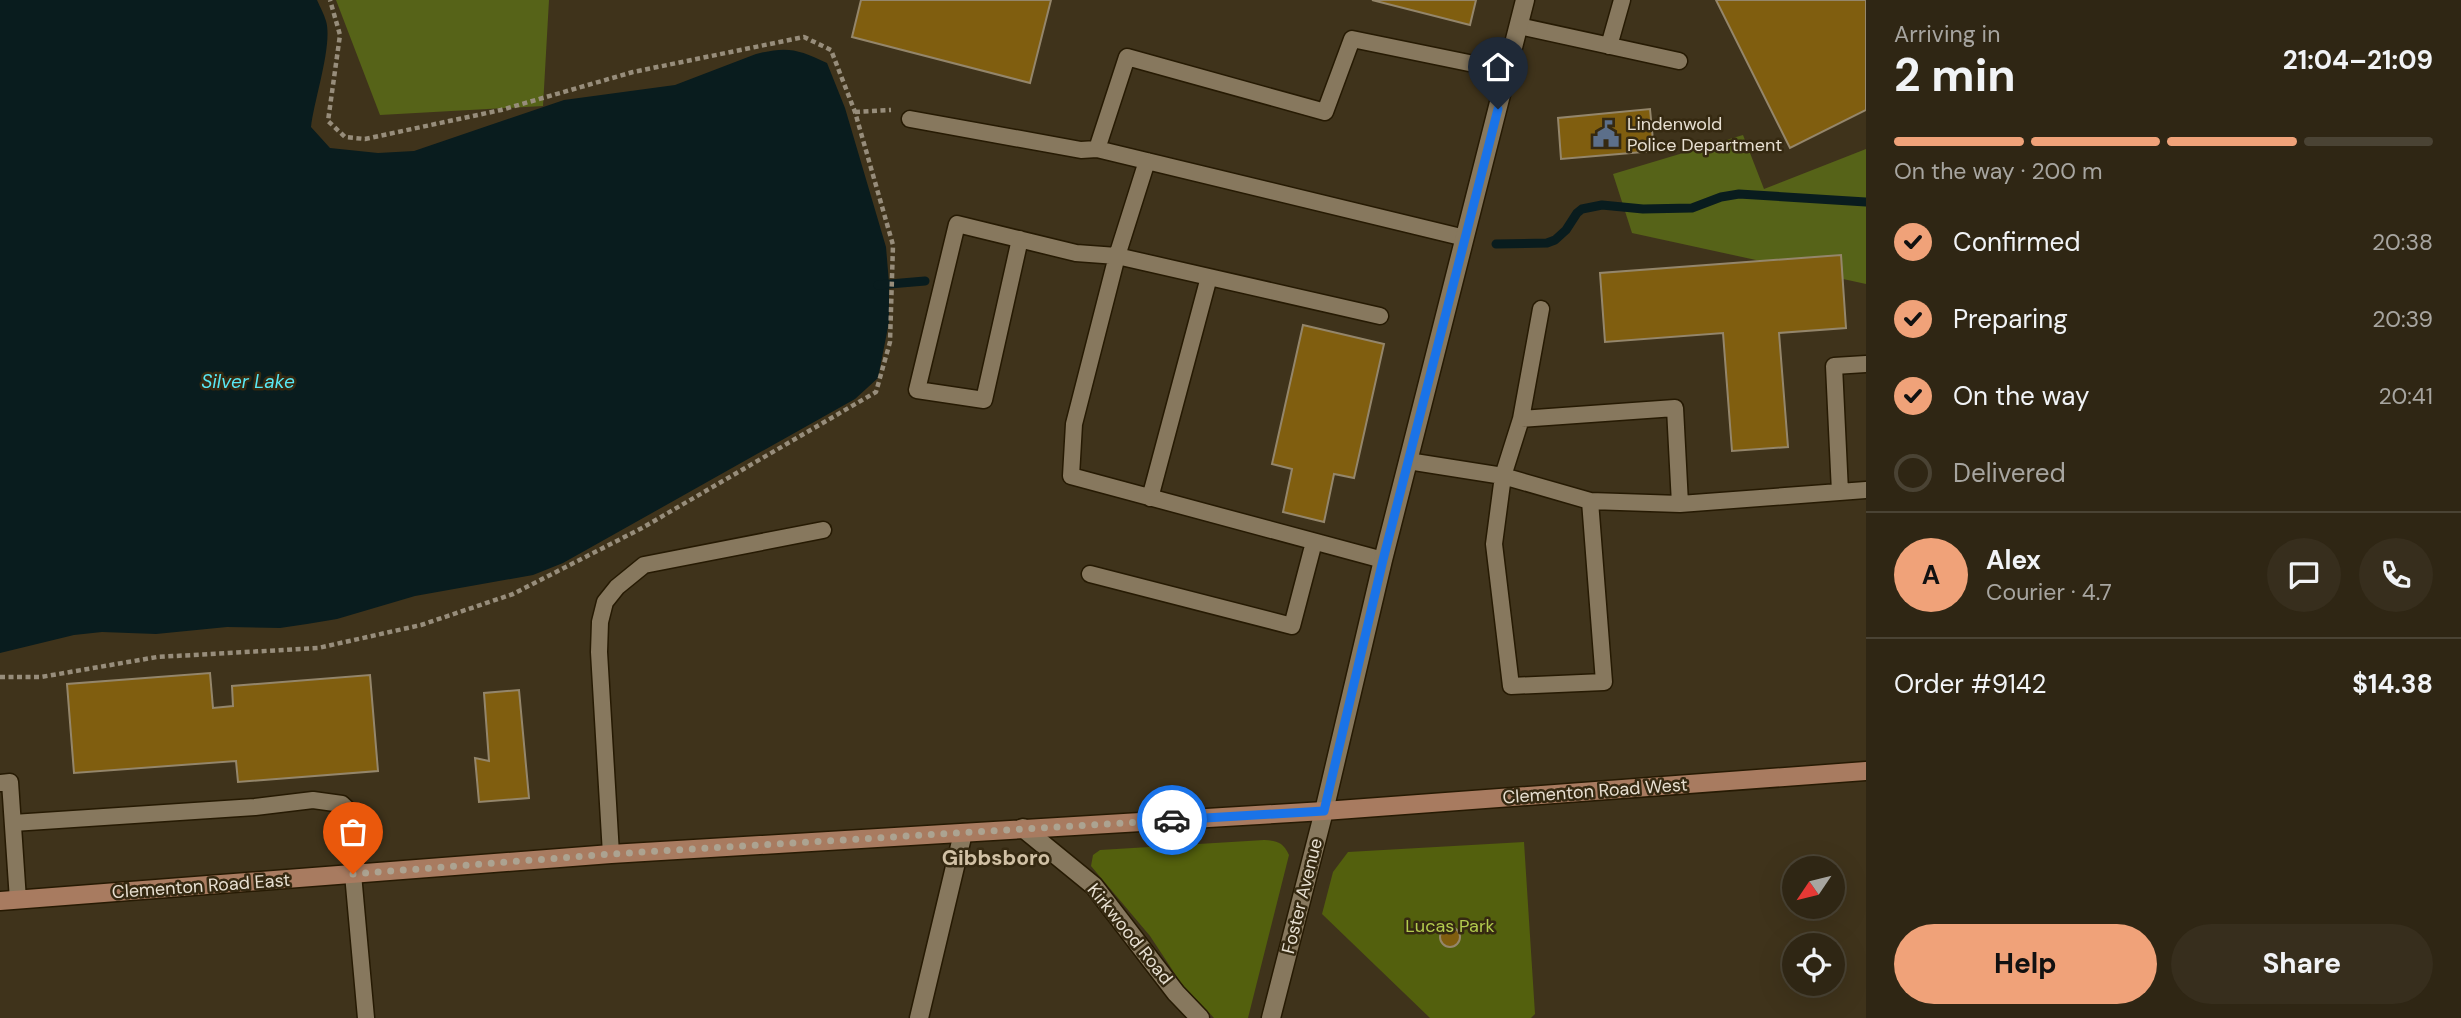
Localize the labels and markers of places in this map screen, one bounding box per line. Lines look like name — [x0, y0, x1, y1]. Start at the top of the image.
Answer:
pin — [1468, 37, 1528, 109]
place label: Lindenwold Police Department — [1627, 112, 1782, 157]
public building icon: Lindenwold Police Department — [1591, 119, 1621, 149]
pin — [323, 802, 383, 874]

